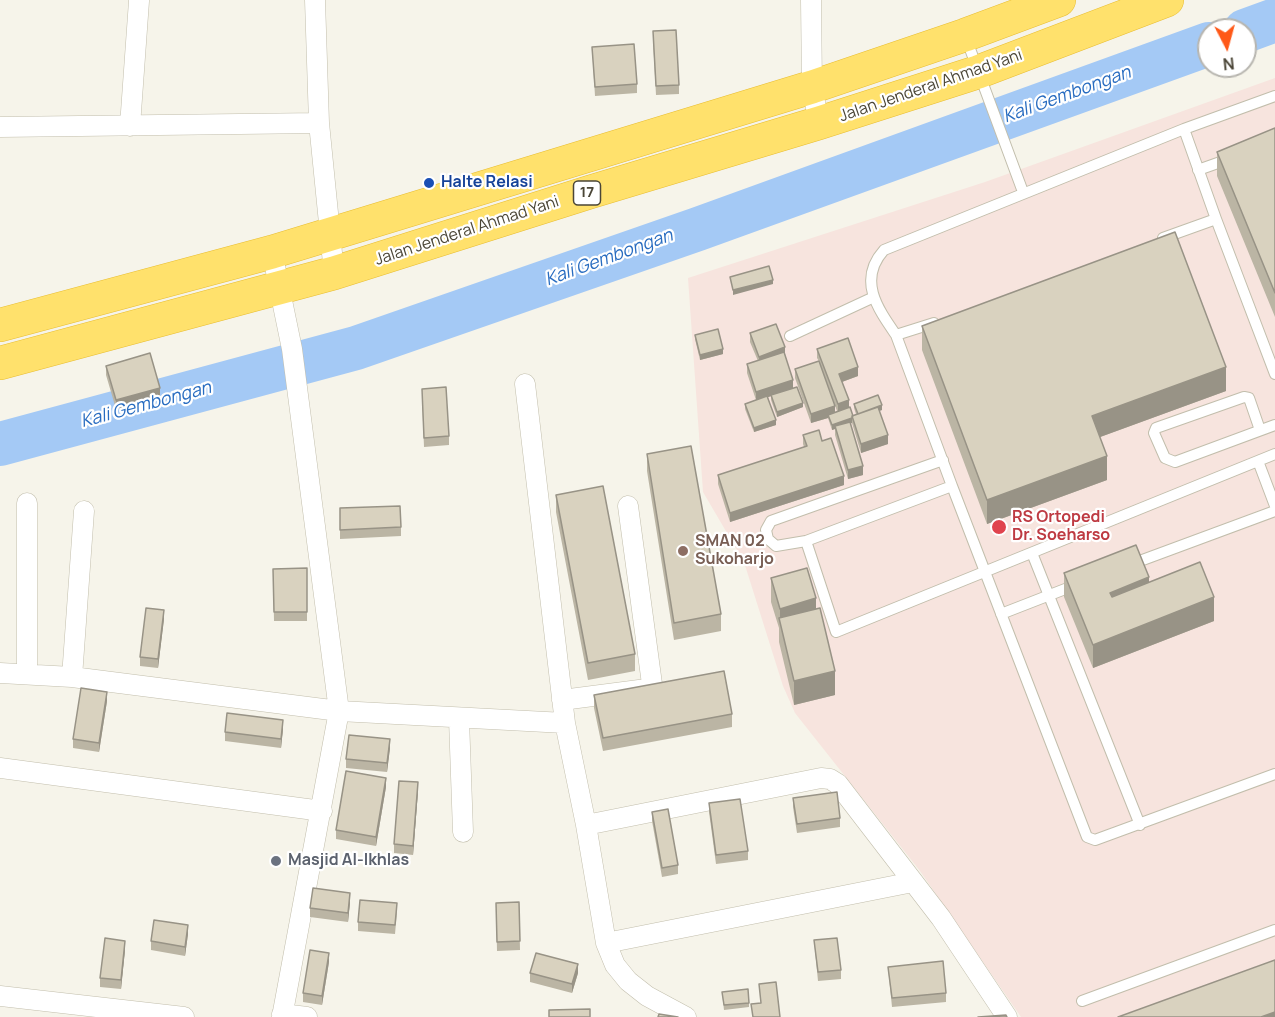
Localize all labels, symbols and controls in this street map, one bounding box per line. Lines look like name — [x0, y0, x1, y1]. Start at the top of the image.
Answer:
north arrow — [1197, 18, 1257, 78]
street label: Jalan Jenderal Ahmad Yani — [837, 46, 1025, 126]
text: N — [1222, 52, 1236, 75]
water label: Kali Gembongan — [1000, 62, 1134, 128]
place label: Halte Relasi — [441, 173, 533, 193]
marker: Halte Relasi — [422, 176, 436, 190]
road number: 17 — [574, 181, 600, 205]
street label: Jalan Jenderal Ahmad Yani — [373, 192, 561, 270]
water label: Kali Gembongan — [542, 225, 676, 291]
water label: Kali Gembongan — [78, 377, 214, 433]
place label: RS Ortopedi Dr. Soeharso — [1012, 508, 1110, 546]
marker: RS Ortopedi Dr. Soeharso — [990, 518, 1008, 536]
place label: SMAN 02 Sukoharjo — [695, 532, 774, 570]
marker: SMAN 02 Sukoharjo — [676, 544, 690, 558]
place label: Masjid Al-Ikhlas — [288, 851, 409, 871]
marker: Masjid Al-Ikhlas — [269, 854, 283, 868]

